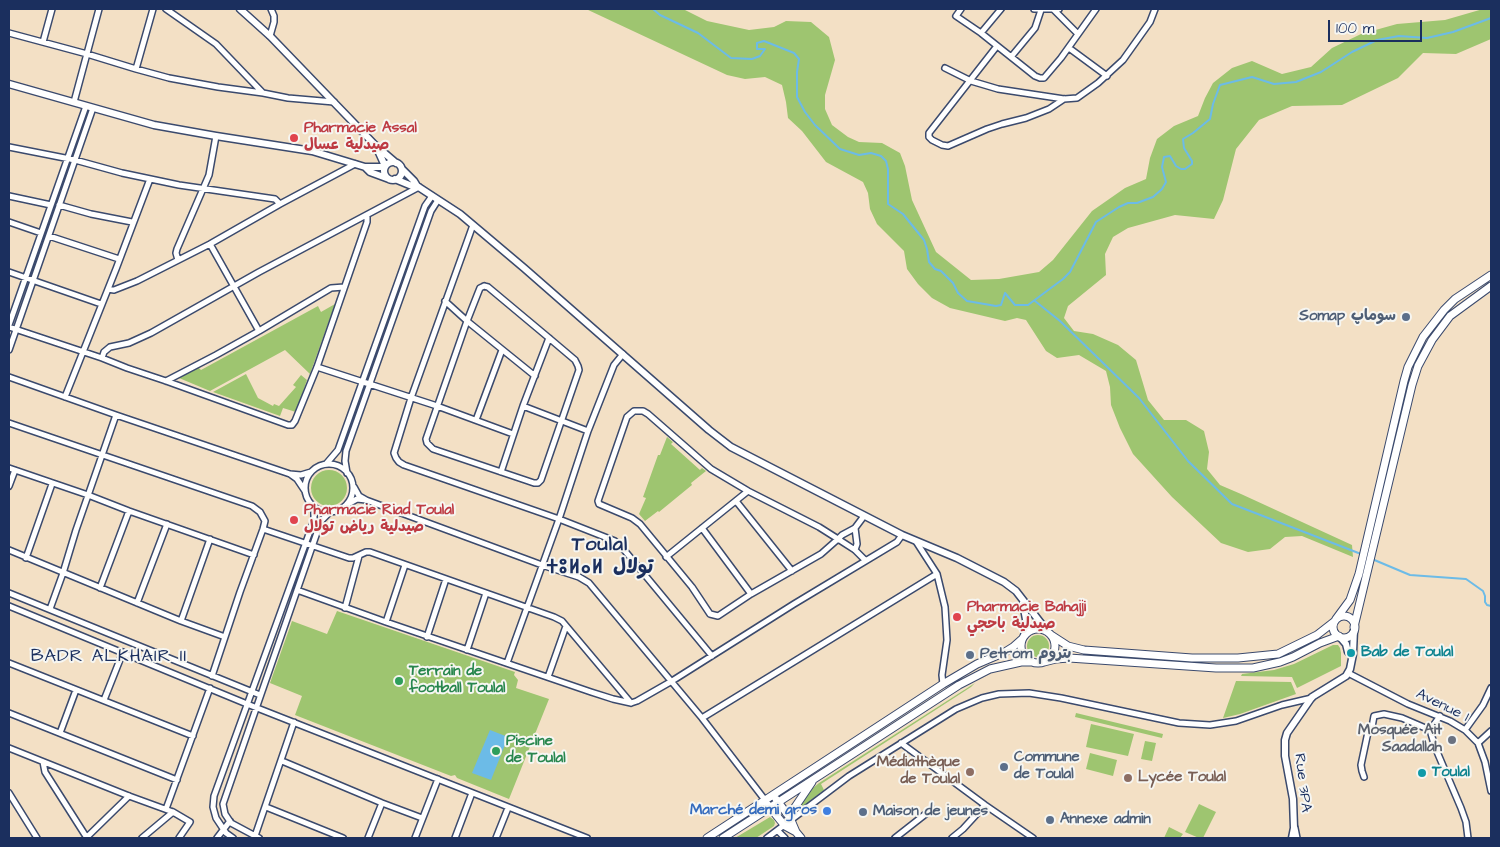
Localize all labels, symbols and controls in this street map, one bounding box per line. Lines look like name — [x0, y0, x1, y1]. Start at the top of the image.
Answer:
scale bar — [1330, 10, 1424, 42]
text: 100 m — [1336, 18, 1375, 39]
place label: Pharmacie Assal صيدلية عسال — [304, 120, 417, 155]
marker: Pharmacie Assal صيدلية عسال — [288, 132, 300, 144]
place label: Somap سوماپ — [1299, 308, 1396, 326]
marker: Somap سوماپ — [1400, 311, 1412, 323]
place label: Pharmacie Riad Toulal صيدلية رياض تولال — [304, 502, 454, 537]
marker: Pharmacie Riad Toulal صيدلية رياض تولال — [288, 514, 300, 526]
district label: Toulal ⵜⵓⵍⴰⵍ تولال — [550, 534, 650, 581]
place label: Pharmacie Bahajji صيدلية باحجي — [967, 599, 1086, 634]
marker: Pharmacie Bahajji صيدلية باحجي — [951, 611, 963, 623]
place label: Bab de Toulal — [1361, 644, 1453, 662]
district label: BADR ALKHAIR II — [29, 646, 189, 668]
place label: Petrom بتروم — [980, 646, 1071, 664]
marker: Bab de Toulal — [1345, 647, 1357, 659]
marker: Petrom بتروم — [964, 649, 976, 661]
place label: Terrain de football Toulal — [409, 663, 505, 698]
marker: Terrain de football Toulal — [393, 675, 405, 687]
street label: Avenue 1 — [1413, 685, 1471, 727]
place label: Mosquée Ait Saadallah — [1358, 722, 1442, 757]
place label: Piscine de Toulal — [506, 733, 566, 768]
marker: Mosquée Ait Saadallah — [1446, 734, 1458, 746]
marker: Piscine de Toulal — [490, 745, 502, 757]
place label: Commune de Toulal — [1014, 749, 1080, 784]
street label: Rue 3PA — [1289, 753, 1315, 813]
place label: Médiathèque de Toulal — [877, 754, 960, 789]
marker: Commune de Toulal — [998, 761, 1010, 773]
place label: Toulal — [1432, 764, 1470, 782]
marker: Médiathèque de Toulal — [964, 766, 976, 778]
marker: Toulal — [1416, 767, 1428, 779]
place label: Lycée Toulal — [1138, 769, 1226, 787]
marker: Lycée Toulal — [1122, 772, 1134, 784]
place label: Marché demi gros — [690, 802, 817, 820]
place label: Maison de jeunes — [873, 803, 988, 821]
marker: Marché demi gros — [821, 805, 833, 817]
marker: Maison de jeunes — [857, 806, 869, 818]
place label: Annexe admin — [1060, 811, 1151, 829]
marker: Annexe admin — [1044, 814, 1056, 826]

